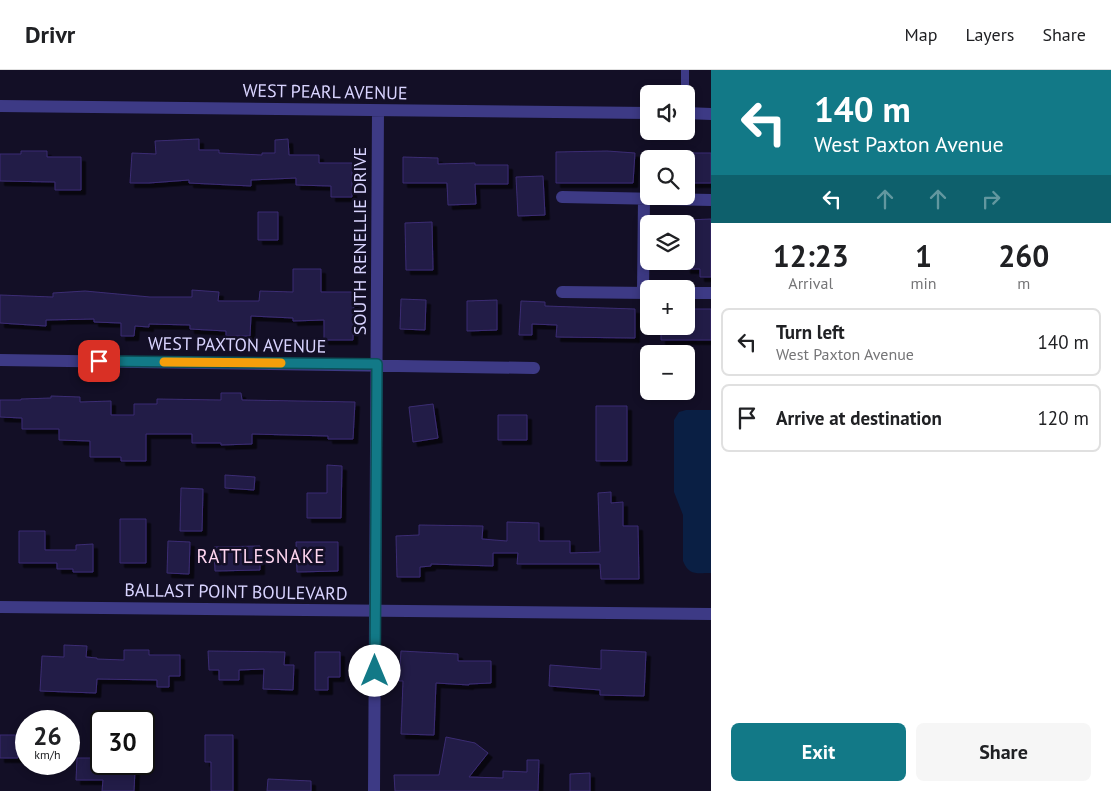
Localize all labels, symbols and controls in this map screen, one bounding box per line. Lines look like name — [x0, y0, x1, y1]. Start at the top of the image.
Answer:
text: Drivr — [25, 19, 75, 50]
text: Map — [905, 23, 937, 46]
text: Layers — [965, 23, 1014, 46]
text: Share — [1042, 23, 1086, 46]
street label: WEST PEARL AVENUE — [242, 79, 408, 104]
map controls — [640, 85, 695, 400]
button: sound — [640, 85, 695, 140]
text: 140 m — [814, 86, 911, 132]
icon: left — [731, 90, 796, 155]
text: West Paxton Avenue — [814, 130, 1004, 158]
street label: SOUTH RENELLIE DRIVE — [348, 147, 371, 335]
button: search — [640, 150, 695, 205]
icon: left — [818, 185, 846, 213]
icon: ahead — [871, 185, 899, 213]
icon: ahead — [924, 185, 952, 213]
icon: right — [977, 185, 1005, 213]
button: layers — [640, 215, 695, 270]
text: 12:23 — [773, 236, 849, 275]
text: 1 — [915, 236, 932, 275]
text: 260 — [998, 236, 1049, 275]
text: Arrival — [788, 273, 833, 293]
text: min — [911, 273, 937, 293]
text: m — [1017, 273, 1030, 293]
button: + — [640, 280, 695, 335]
text: Turn left — [776, 320, 845, 344]
icon: left — [733, 328, 761, 356]
text: 140 m — [1037, 330, 1089, 354]
street label: WEST PAXTON AVENUE — [148, 331, 326, 358]
pin — [78, 340, 120, 382]
text: West Paxton Avenue — [776, 344, 914, 364]
button: − — [640, 345, 695, 400]
icon: arrive — [85, 347, 113, 375]
icon: arrive — [733, 404, 761, 432]
text: Arrive at destination — [776, 406, 942, 430]
text: 120 m — [1037, 406, 1089, 430]
district label: RATTLESNAKE — [197, 544, 325, 568]
street label: BALLAST POINT BOULEVARD — [124, 578, 348, 605]
position arrow — [348, 644, 400, 696]
speed limit sign: 30 — [90, 710, 155, 775]
text: 26 — [33, 720, 62, 752]
button: Exit — [731, 723, 906, 781]
button: Share — [916, 723, 1091, 781]
text: km/h — [34, 747, 61, 762]

